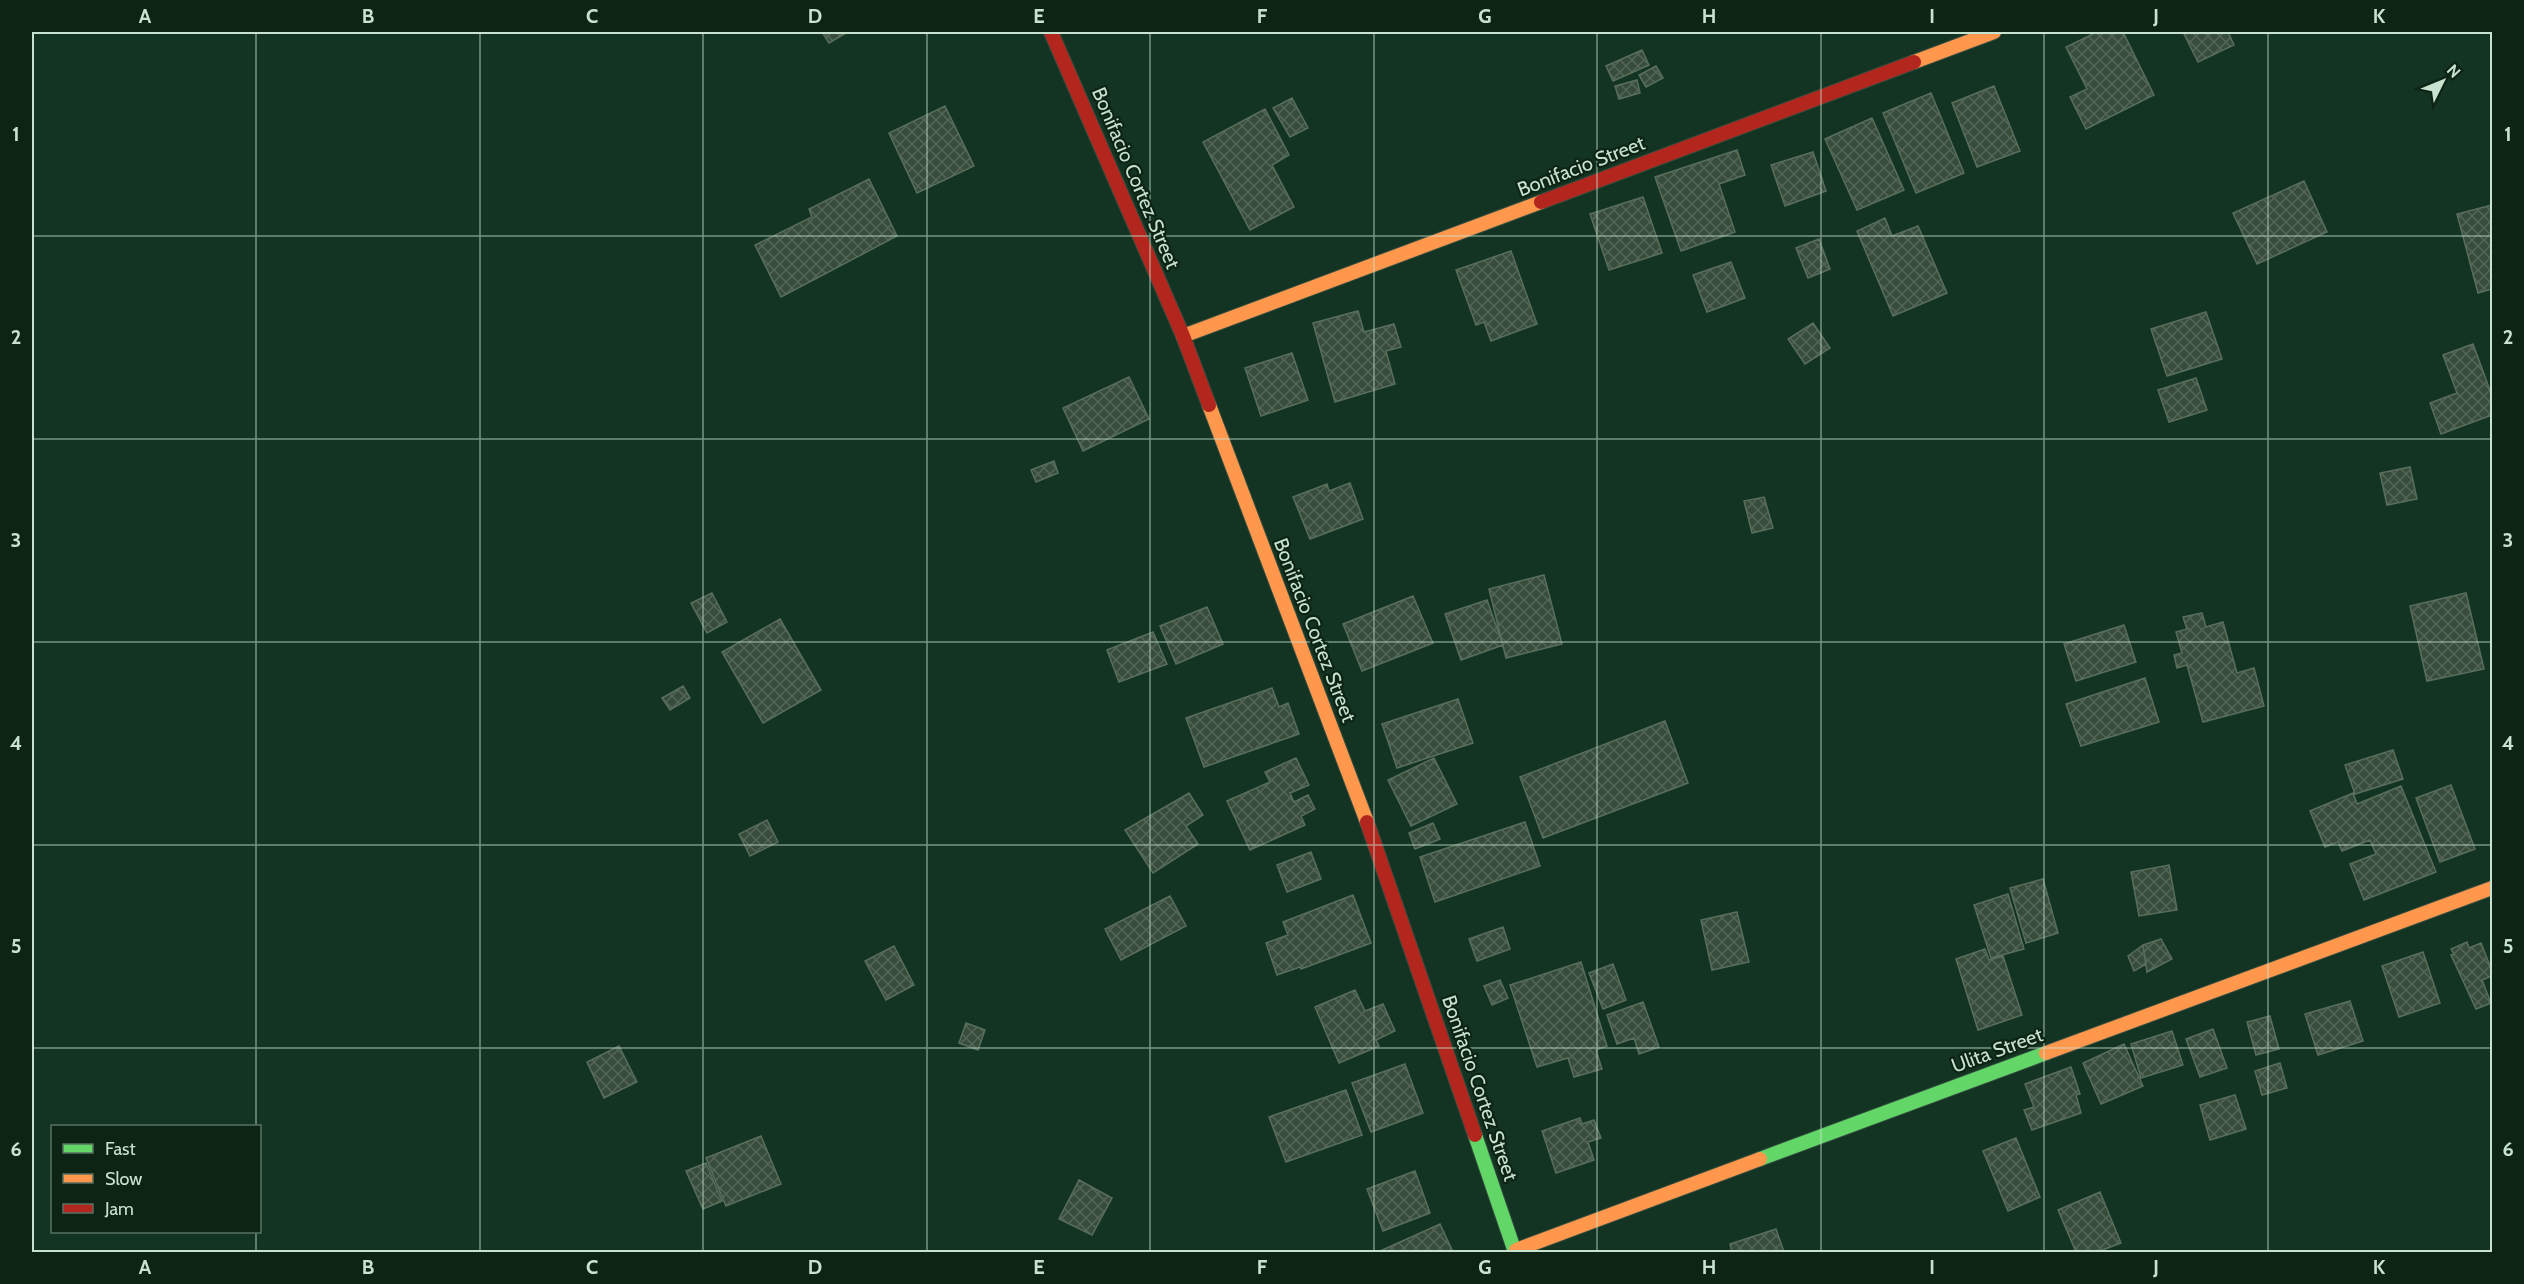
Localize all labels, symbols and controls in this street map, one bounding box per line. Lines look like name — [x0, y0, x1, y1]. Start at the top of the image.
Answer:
text: A — [139, 4, 152, 28]
text: B — [362, 4, 374, 28]
text: C — [586, 4, 598, 28]
text: D — [808, 4, 822, 28]
text: E — [1033, 4, 1045, 28]
text: F — [1257, 4, 1268, 28]
text: G — [1478, 4, 1492, 28]
text: H — [1702, 4, 1716, 28]
text: I — [1929, 4, 1935, 28]
text: J — [2152, 4, 2159, 28]
text: K — [2373, 4, 2386, 28]
north arrow — [2413, 51, 2473, 111]
text: N — [2443, 60, 2464, 82]
street label: Bonifacio Cortez Street — [1087, 84, 1185, 273]
text: 1 — [12, 122, 20, 146]
text: 1 — [2504, 122, 2512, 146]
street label: Bonifacio Street — [1514, 131, 1648, 201]
text: 2 — [11, 325, 21, 349]
text: 2 — [2503, 325, 2513, 349]
text: 3 — [11, 528, 21, 552]
text: 3 — [2503, 528, 2513, 552]
street label: Bonifacio Cortez Street — [1269, 535, 1361, 726]
text: 4 — [10, 731, 22, 755]
text: 4 — [2502, 731, 2514, 755]
text: 5 — [11, 934, 21, 958]
text: 5 — [2503, 934, 2513, 958]
street label: Bonifacio Cortez Street — [1437, 992, 1523, 1184]
street label: Ulita Street — [1948, 1022, 2046, 1078]
legend — [51, 1125, 261, 1233]
text: 6 — [10, 1137, 22, 1161]
text: 6 — [2502, 1137, 2514, 1161]
text: Fast — [105, 1138, 136, 1160]
text: Slow — [105, 1168, 142, 1190]
text: Jam — [104, 1198, 134, 1220]
text: A — [139, 1255, 152, 1279]
text: B — [362, 1255, 374, 1279]
text: C — [586, 1255, 598, 1279]
text: D — [808, 1255, 822, 1279]
text: E — [1033, 1255, 1045, 1279]
text: F — [1257, 1255, 1268, 1279]
text: G — [1478, 1255, 1492, 1279]
text: H — [1702, 1255, 1716, 1279]
text: I — [1929, 1255, 1935, 1279]
text: J — [2152, 1255, 2159, 1279]
text: K — [2373, 1255, 2386, 1279]

